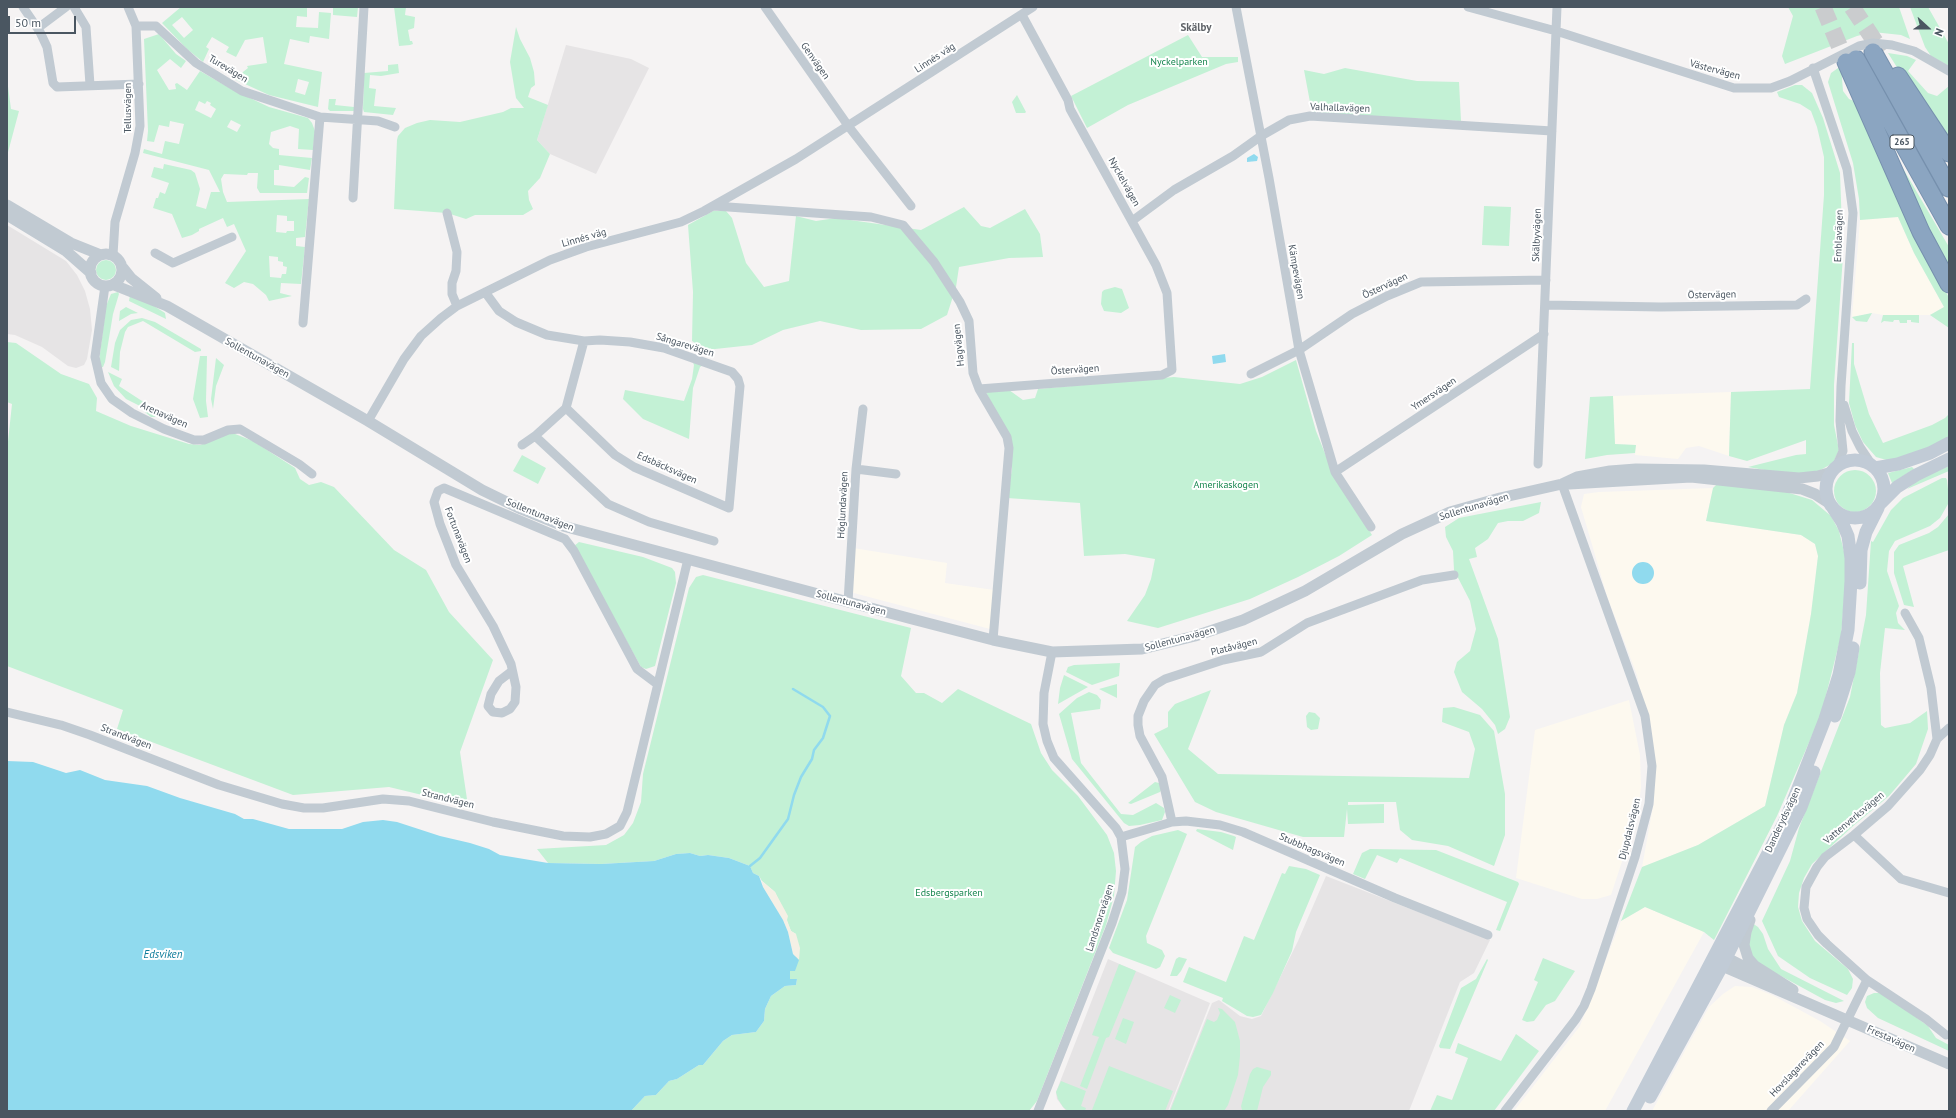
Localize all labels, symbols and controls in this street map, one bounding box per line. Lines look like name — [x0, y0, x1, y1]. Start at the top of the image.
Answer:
scale bar — [10, 8, 78, 34]
north arrow — [1908, 8, 1948, 48]
text: 50 m — [15, 15, 41, 30]
district label: Skälby — [1181, 21, 1211, 35]
text: N — [1931, 26, 1947, 38]
street label: Genvägen — [798, 40, 832, 82]
street label: Linnés väg — [912, 40, 958, 76]
street label: Turevägen — [206, 53, 250, 85]
park label: Nyckelparken — [1150, 56, 1208, 68]
street label: Västervägen — [1688, 57, 1742, 83]
street label: Tellusvägen — [122, 83, 134, 133]
street label: Valhallavägen — [1310, 101, 1370, 115]
road number: 265 — [1890, 135, 1914, 149]
street label: Nyckelvägen — [1106, 155, 1142, 209]
street label: Skälbyvägen — [1530, 208, 1544, 262]
street label: Emblavägen — [1832, 210, 1846, 262]
street label: Linnés väg — [560, 226, 608, 250]
street label: Kämpevägen — [1285, 244, 1307, 300]
street label: Östervägen — [1360, 270, 1410, 302]
street label: Östervägen — [1688, 289, 1736, 301]
street label: Hagvägen — [951, 323, 967, 367]
street label: Sångarevägen — [655, 330, 715, 360]
street label: Sollentunavägen — [223, 335, 291, 381]
street label: Östervägen — [1050, 362, 1100, 378]
street label: Ymersvägen — [1409, 375, 1459, 413]
street label: Arenavägen — [139, 399, 189, 431]
street label: Edsbäcksvägen — [635, 449, 699, 487]
street label: Höglundavägen — [835, 471, 851, 539]
park label: Amerikaskogen — [1193, 479, 1259, 491]
street label: Sollentunavägen — [1438, 491, 1510, 523]
street label: Sollentunavägen — [504, 496, 576, 534]
street label: Fortunavägen — [442, 505, 474, 565]
street label: Sollentunavägen — [815, 588, 887, 618]
street label: Sollentunavägen — [1144, 624, 1216, 654]
street label: Platåvägen — [1209, 635, 1259, 659]
street label: Strandvägen — [99, 722, 153, 752]
street label: Danderydsvägen — [1763, 785, 1803, 855]
street label: Strandvägen — [421, 787, 475, 811]
street label: Vattenverksvägen — [1821, 789, 1887, 847]
street label: Djupdalsvägen — [1617, 797, 1643, 861]
street label: Stubbhagsvägen — [1277, 831, 1347, 869]
street label: Landsnoravägen — [1083, 883, 1117, 953]
park label: Edsbergsparken — [915, 887, 983, 899]
water label: Edsviken — [144, 948, 182, 962]
street label: Frestavägen — [1865, 1023, 1917, 1055]
street label: Hovslagarevägen — [1767, 1039, 1827, 1099]

